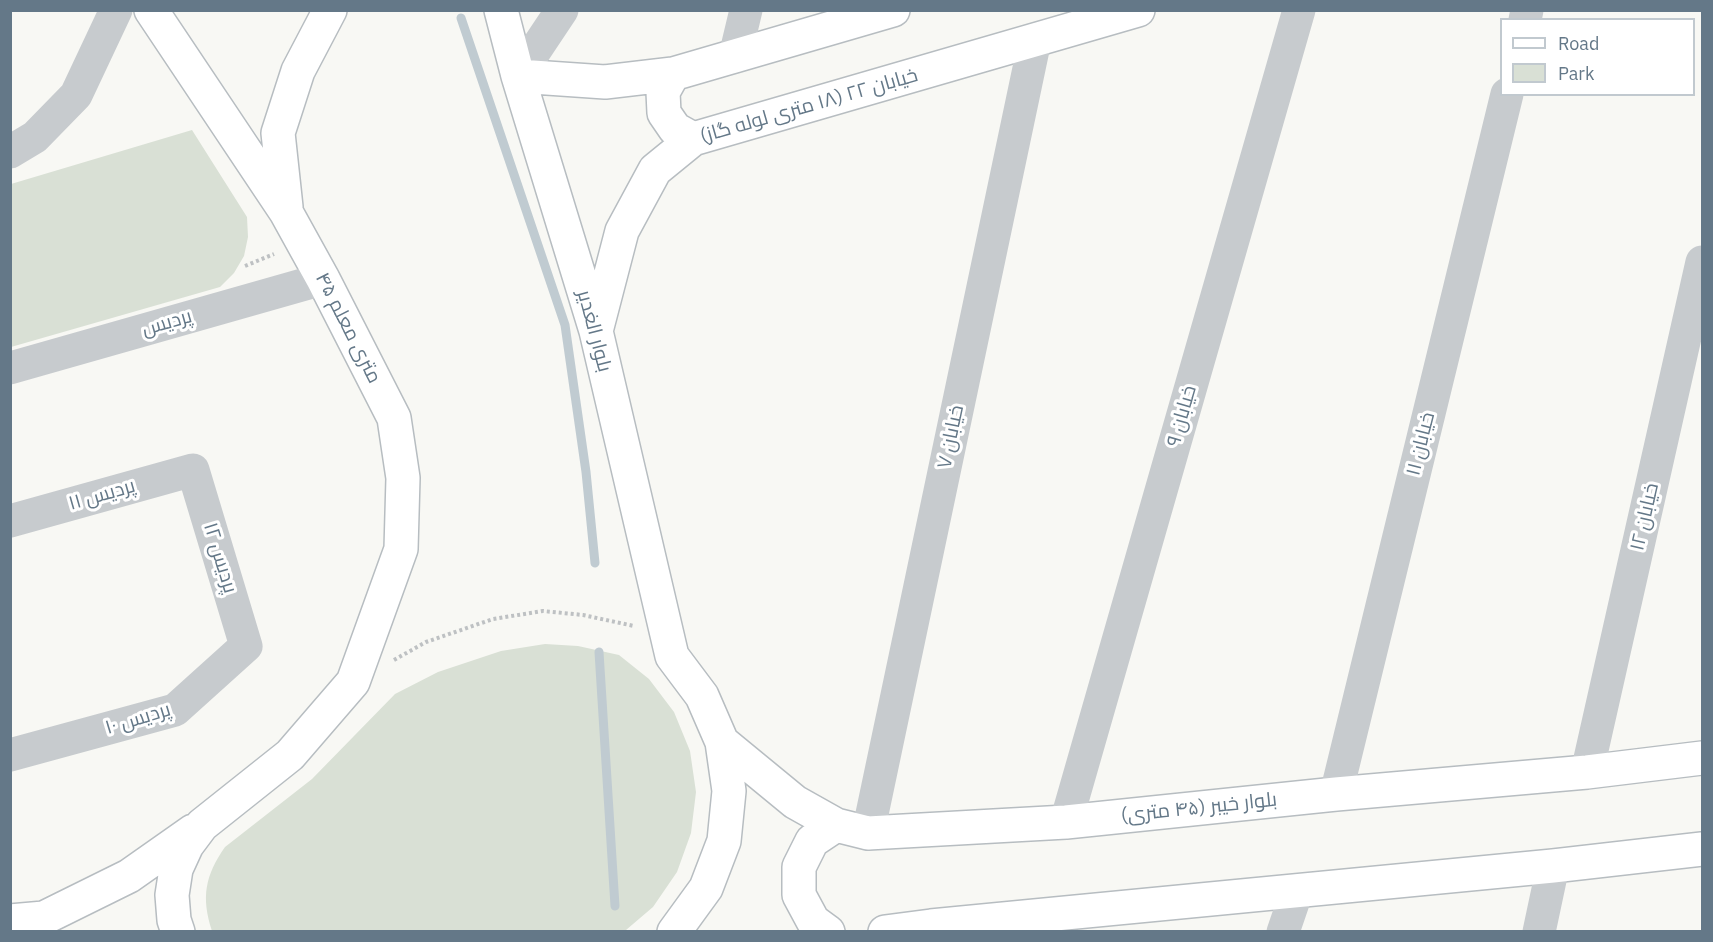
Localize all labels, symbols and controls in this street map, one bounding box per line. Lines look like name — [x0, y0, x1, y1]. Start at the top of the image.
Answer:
legend — [1500, 18, 1695, 96]
text: Road — [1558, 32, 1599, 55]
text: Park — [1558, 62, 1594, 85]
street label: خیابان ۲۲ (۱۸ متری لوله گاز) — [697, 63, 921, 149]
street label: ۴۵ متری معلم — [310, 269, 386, 387]
street label: بلوار الغدیر — [572, 287, 616, 375]
street label: پردیس — [139, 304, 195, 342]
street label: خیابان ۹ — [1162, 383, 1202, 449]
street label: خیابان ۷ — [933, 403, 969, 471]
street label: خیابان ۱۱ — [1402, 410, 1440, 478]
street label: پردیس ۱۱ — [66, 474, 138, 516]
street label: خیابان ۱۲ — [1626, 481, 1664, 553]
street label: پردیس ۱۲ — [198, 520, 242, 596]
street label: پردیس ۱۰ — [102, 698, 174, 740]
street label: بلوار خیبر (۴۵ متری) — [1120, 788, 1278, 828]

